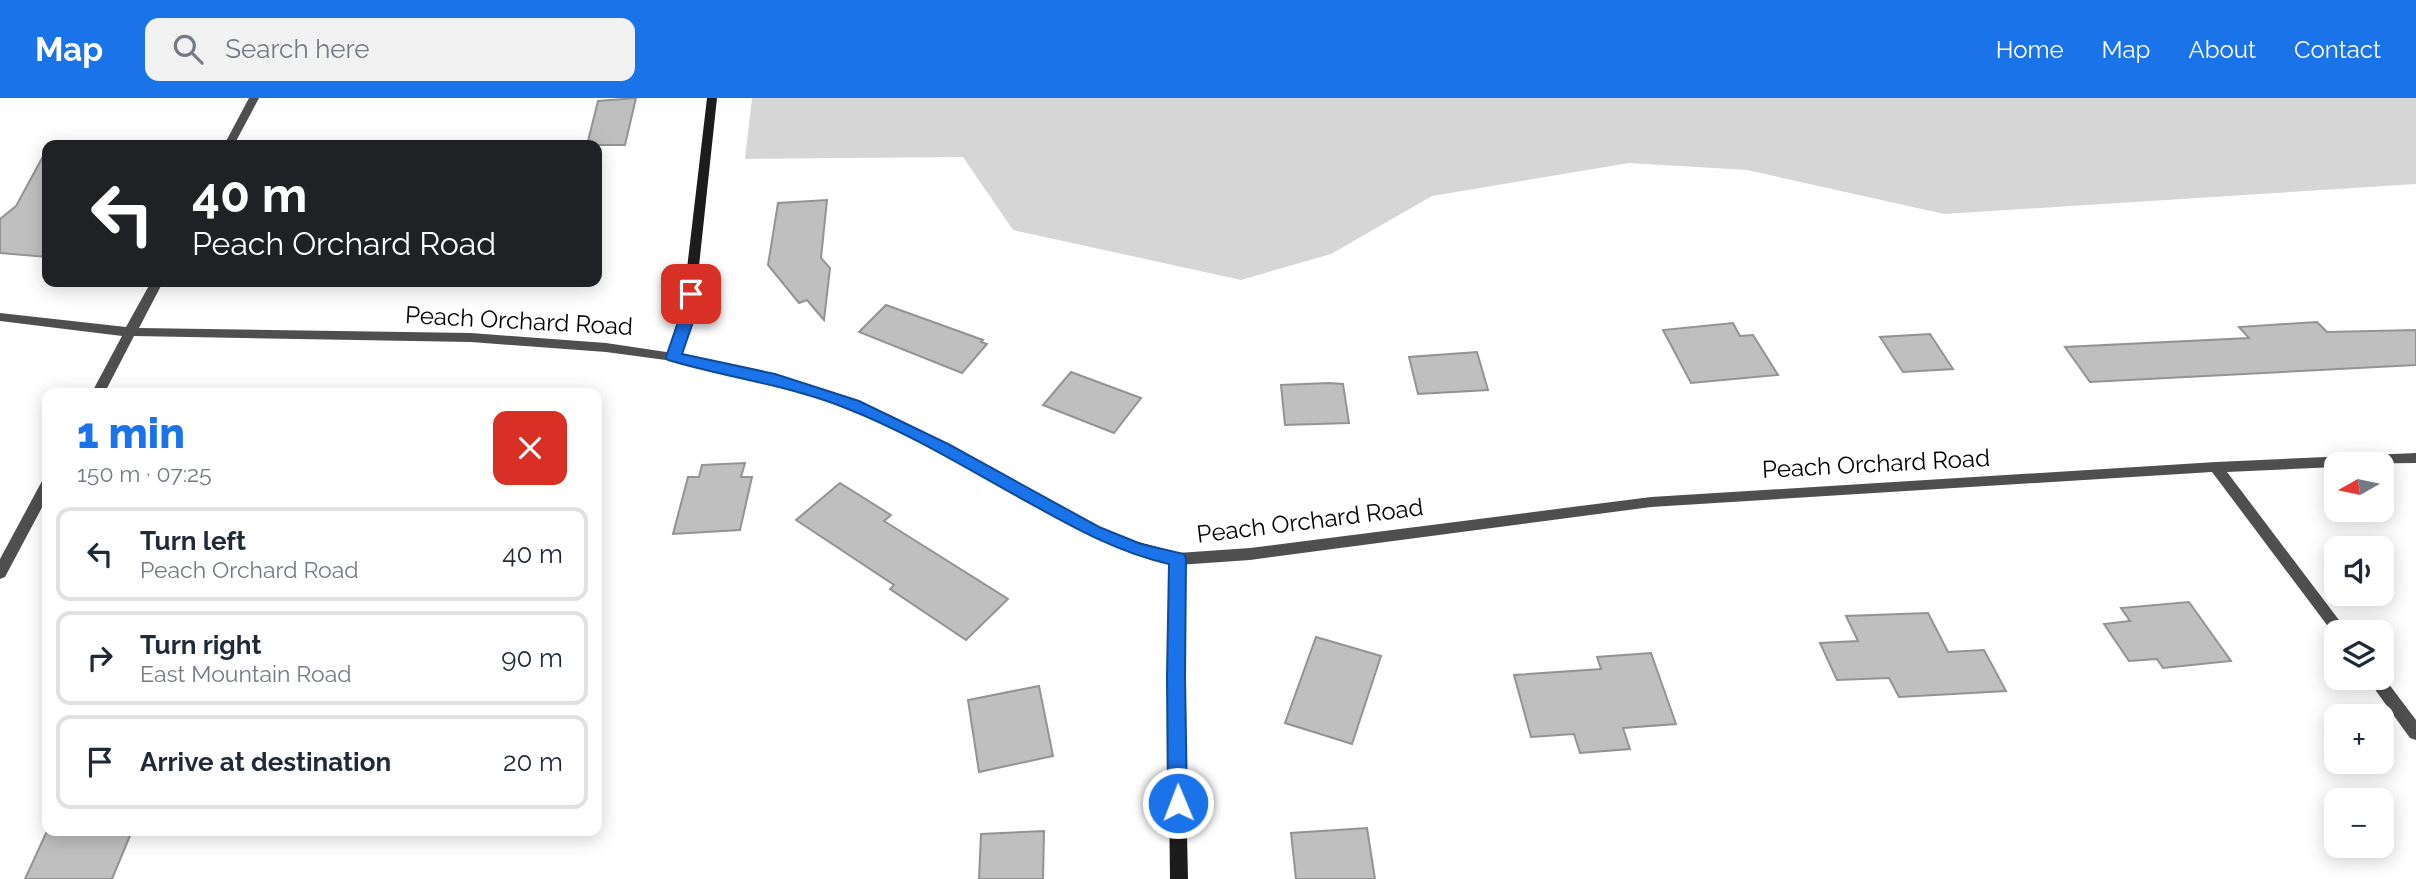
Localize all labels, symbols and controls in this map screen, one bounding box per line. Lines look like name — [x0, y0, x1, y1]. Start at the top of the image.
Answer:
search box — [145, 18, 635, 81]
text: Map — [35, 30, 103, 69]
icon: search — [169, 30, 207, 68]
text: Search here — [225, 34, 370, 64]
text: Home — [1996, 35, 2064, 64]
text: Map — [2102, 35, 2150, 64]
text: About — [2188, 35, 2256, 64]
text: Contact — [2294, 35, 2381, 64]
text: 40 m — [192, 166, 307, 223]
icon: left — [77, 168, 168, 259]
text: Peach Orchard Road — [192, 225, 496, 262]
pin — [661, 264, 721, 324]
icon: arrive — [672, 275, 710, 313]
street label: Peach Orchard Road — [404, 300, 634, 341]
text: 1 min — [77, 409, 185, 458]
button: close — [493, 411, 567, 485]
street label: Peach Orchard Road — [1761, 443, 1991, 484]
north arrow — [2324, 452, 2394, 522]
map controls — [2324, 452, 2394, 858]
text: 150 m · 07:25 — [77, 460, 212, 487]
street label: Peach Orchard Road — [1195, 492, 1425, 549]
text: Turn left — [140, 526, 246, 556]
icon: left — [81, 535, 119, 573]
button: sound — [2324, 536, 2394, 606]
text: 40 m — [502, 539, 563, 569]
text: Peach Orchard Road — [140, 556, 359, 583]
button: layers — [2324, 620, 2394, 690]
text: Turn right — [140, 630, 261, 660]
icon: right — [81, 639, 119, 677]
text: 90 m — [501, 643, 563, 673]
text: East Mountain Road — [140, 660, 351, 687]
button: + — [2324, 704, 2394, 774]
icon: arrive — [81, 743, 119, 781]
text: Arrive at destination — [140, 747, 391, 777]
text: 20 m — [503, 747, 563, 777]
position arrow — [1141, 766, 1215, 840]
button: − — [2324, 788, 2394, 858]

